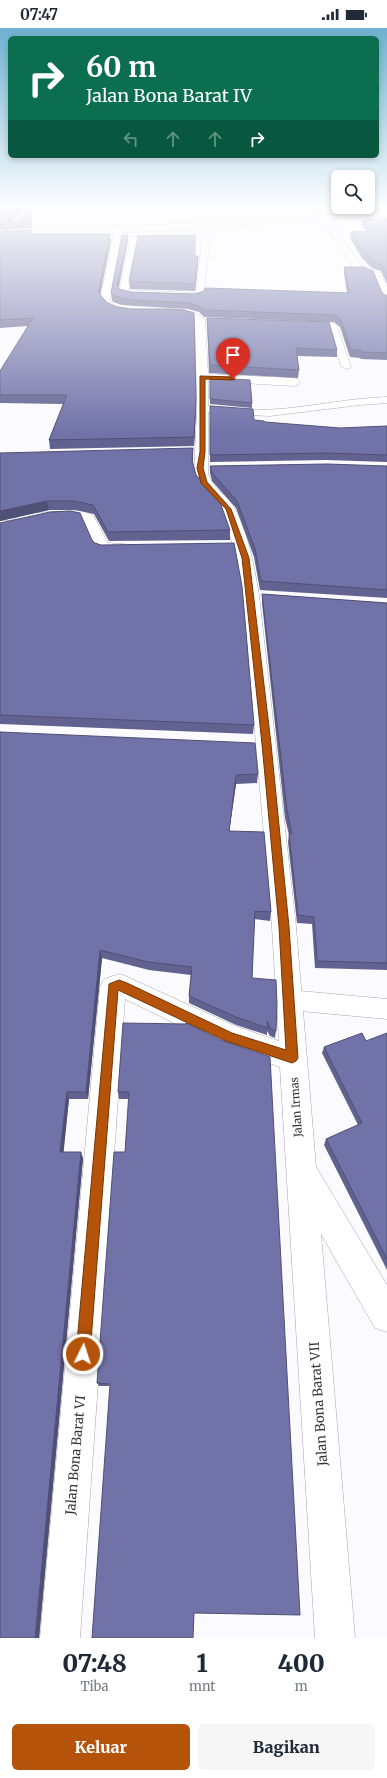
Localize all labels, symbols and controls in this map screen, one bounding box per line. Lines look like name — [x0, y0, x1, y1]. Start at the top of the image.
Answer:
text: 07:47 — [20, 5, 58, 24]
text: 60 m — [86, 49, 156, 85]
icon: right — [20, 52, 72, 104]
text: Jalan Bona Barat IV — [86, 84, 252, 107]
icon: left — [120, 128, 142, 150]
icon: ahead — [162, 128, 184, 150]
icon: ahead — [204, 128, 226, 150]
icon: right — [246, 128, 268, 150]
map controls — [331, 170, 375, 214]
button: search — [331, 170, 375, 214]
pin — [216, 338, 250, 379]
icon: arrive — [222, 344, 244, 366]
street label: Jalan Irmas — [287, 1077, 305, 1138]
position arrow — [62, 1333, 104, 1375]
street label: Jalan Bona Barat VII — [306, 1341, 331, 1468]
street label: Jalan Bona Barat VI — [62, 1394, 89, 1517]
text: 07:48 — [62, 1648, 127, 1679]
text: 1 — [197, 1648, 208, 1679]
text: 400 — [278, 1648, 325, 1679]
text: Tiba — [80, 1678, 109, 1695]
text: mnt — [189, 1678, 215, 1695]
text: m — [295, 1678, 308, 1695]
button: Keluar — [12, 1724, 190, 1770]
button: Bagikan — [198, 1724, 375, 1770]

